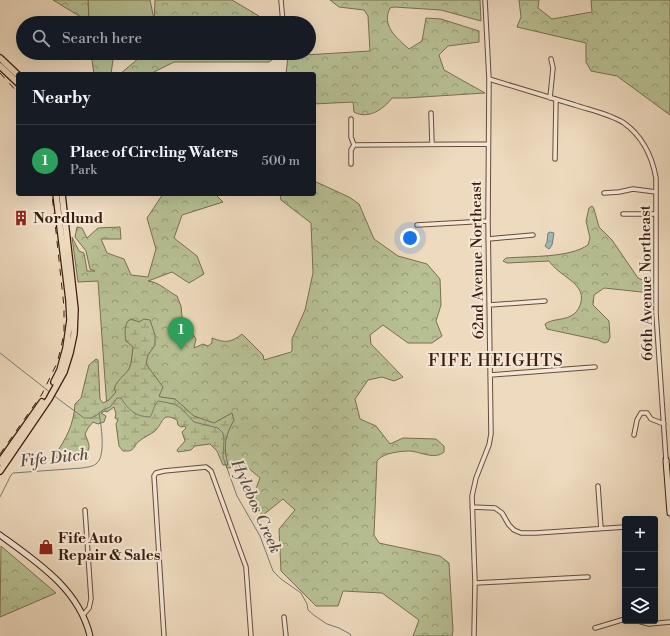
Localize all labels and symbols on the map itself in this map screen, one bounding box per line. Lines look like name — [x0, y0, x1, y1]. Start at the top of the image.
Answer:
street label: 62nd Avenue Northeast — [467, 180, 488, 339]
street label: 66th Avenue Northeast — [636, 204, 657, 361]
building icon: Nordlund — [12, 209, 30, 227]
place label: Nordlund — [33, 209, 104, 228]
your location — [400, 228, 420, 248]
pin: 1 — [168, 317, 194, 350]
district label: FIFE HEIGHTS — [428, 350, 564, 372]
water label: Fife Ditch — [19, 444, 90, 472]
water label: Hylebos Creek — [226, 456, 286, 556]
place label: Fife Auto Repair & Sales — [58, 529, 160, 565]
shop icon: Fife Auto Repair & Sales — [37, 538, 55, 556]

